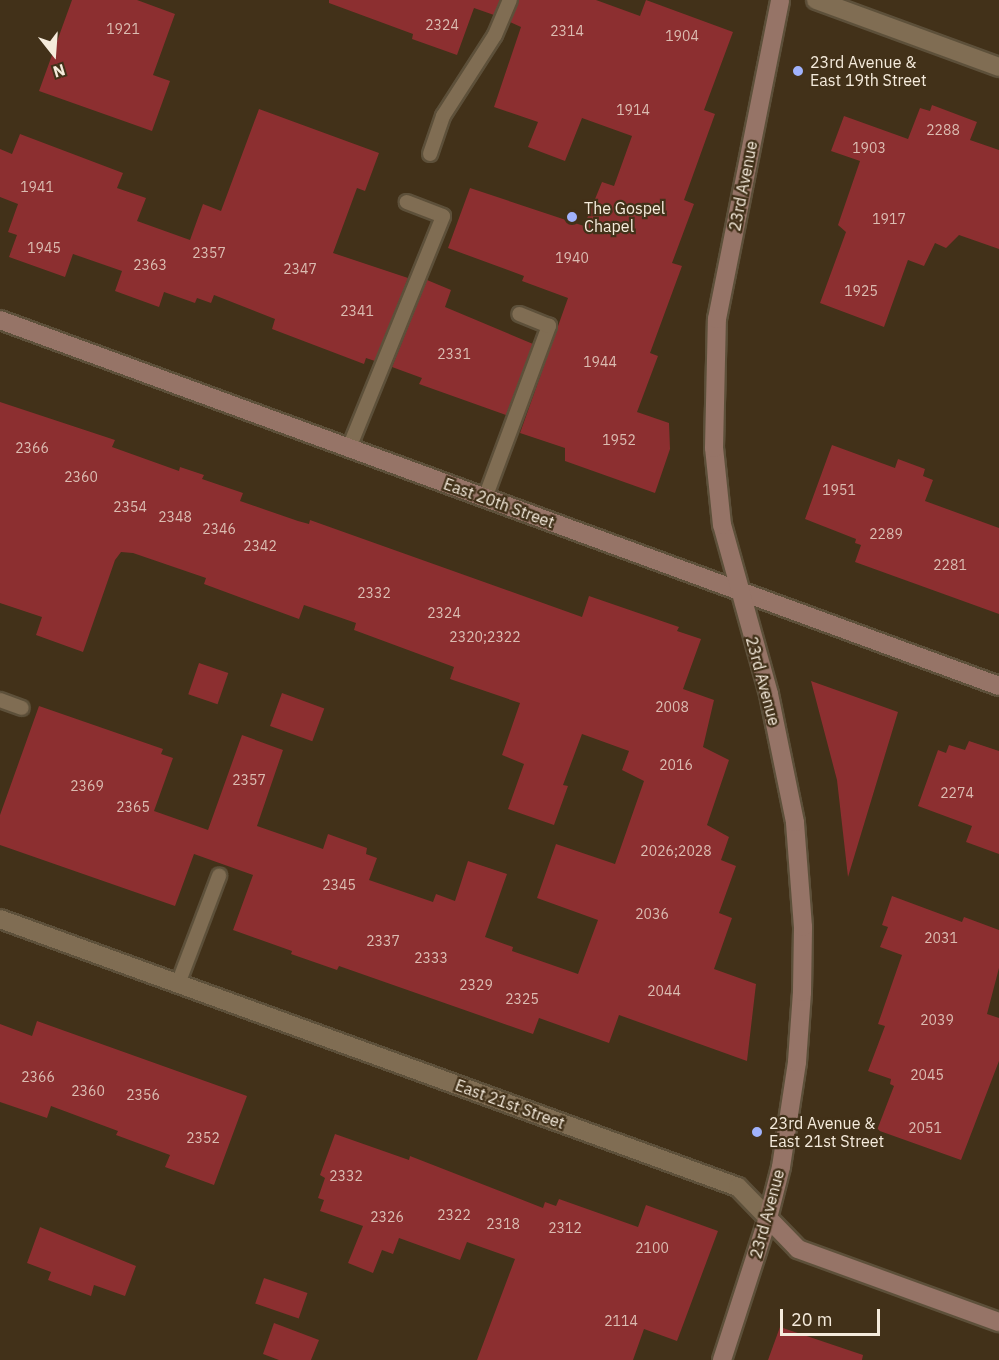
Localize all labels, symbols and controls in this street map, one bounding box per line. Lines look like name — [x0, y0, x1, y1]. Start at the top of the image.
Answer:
house number: 2324 — [425, 17, 459, 33]
house number: 1921 — [106, 21, 140, 37]
house number: 2314 — [550, 23, 584, 39]
north arrow — [24, 24, 84, 84]
house number: 1904 — [665, 28, 699, 44]
place label: 23rd Avenue & East 19th Street — [810, 52, 927, 90]
text: N — [51, 60, 68, 82]
marker: 23rd Avenue & East 19th Street — [791, 64, 805, 78]
house number: 1914 — [616, 102, 650, 118]
house number: 2288 — [926, 122, 960, 138]
street label: 23rd Avenue — [725, 139, 761, 233]
house number: 1903 — [852, 140, 886, 156]
house number: 1941 — [20, 179, 54, 195]
place label: The Gospel Chapel — [584, 198, 665, 236]
marker: The Gospel Chapel — [565, 210, 579, 224]
house number: 1917 — [872, 211, 906, 227]
house number: 1945 — [27, 240, 61, 256]
house number: 2357 — [192, 245, 226, 261]
house number: 1940 — [555, 250, 589, 266]
house number: 2363 — [133, 257, 167, 273]
house number: 2347 — [283, 261, 317, 277]
house number: 1925 — [844, 283, 878, 299]
house number: 2341 — [340, 303, 374, 319]
house number: 2331 — [437, 346, 471, 362]
house number: 1944 — [583, 354, 617, 370]
house number: 1952 — [602, 432, 636, 448]
house number: 2366 — [15, 440, 49, 456]
house number: 2360 — [64, 469, 98, 485]
street label: East 20th Street — [441, 474, 557, 532]
house number: 1951 — [822, 482, 856, 498]
house number: 2354 — [113, 499, 147, 515]
house number: 2348 — [158, 509, 192, 525]
house number: 2346 — [202, 521, 236, 537]
house number: 2289 — [869, 526, 903, 542]
house number: 2342 — [243, 538, 277, 554]
house number: 2281 — [933, 557, 967, 573]
house number: 2332 — [357, 585, 391, 601]
house number: 2324 — [427, 605, 461, 621]
house number: 2320;2322 — [449, 629, 521, 645]
street label: 23rd Avenue — [742, 634, 784, 728]
house number: 2008 — [655, 699, 689, 715]
house number: 2016 — [659, 757, 693, 773]
house number: 2357 — [232, 772, 266, 788]
house number: 2369 — [70, 778, 104, 794]
house number: 2274 — [940, 785, 974, 801]
house number: 2365 — [116, 799, 150, 815]
house number: 2026;2028 — [640, 843, 712, 859]
house number: 2345 — [322, 877, 356, 893]
house number: 2036 — [635, 906, 669, 922]
house number: 2031 — [924, 930, 958, 946]
house number: 2337 — [366, 933, 400, 949]
house number: 2333 — [414, 950, 448, 966]
house number: 2329 — [459, 977, 493, 993]
house number: 2044 — [647, 983, 681, 999]
house number: 2325 — [505, 991, 539, 1007]
house number: 2039 — [920, 1012, 954, 1028]
house number: 2045 — [910, 1067, 944, 1083]
house number: 2366 — [21, 1069, 55, 1085]
street label: East 21st Street — [453, 1075, 567, 1133]
house number: 2360 — [71, 1083, 105, 1099]
house number: 2356 — [126, 1087, 160, 1103]
place label: 23rd Avenue & East 21st Street — [769, 1113, 884, 1151]
house number: 2051 — [908, 1120, 942, 1136]
marker: 23rd Avenue & East 21st Street — [750, 1125, 764, 1139]
house number: 2352 — [186, 1130, 220, 1146]
street label: 23rd Avenue — [746, 1167, 788, 1261]
house number: 2332 — [329, 1168, 363, 1184]
house number: 2322 — [437, 1207, 471, 1223]
house number: 2326 — [370, 1209, 404, 1225]
house number: 2318 — [486, 1216, 520, 1232]
house number: 2312 — [548, 1220, 582, 1236]
house number: 2100 — [635, 1240, 669, 1256]
scale bar — [783, 1297, 884, 1335]
text: 20 m — [791, 1308, 833, 1331]
house number: 2114 — [604, 1313, 638, 1329]

